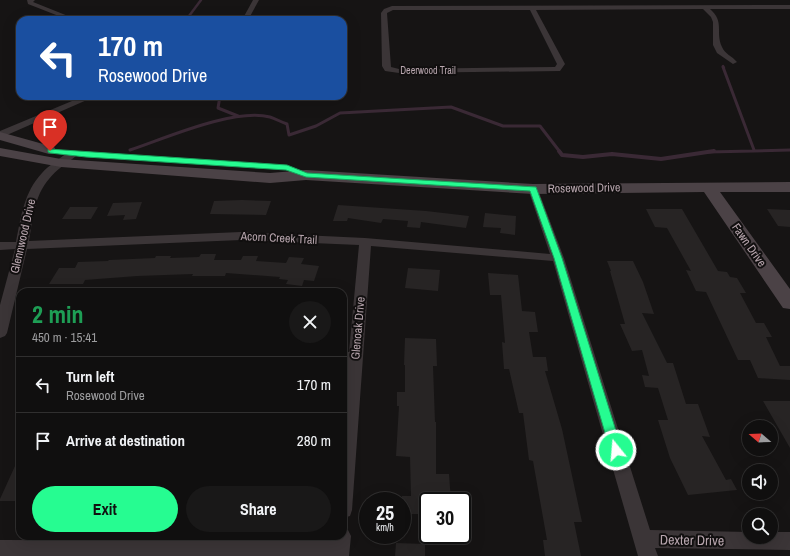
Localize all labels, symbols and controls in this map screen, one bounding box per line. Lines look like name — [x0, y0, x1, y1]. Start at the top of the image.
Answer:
text: 170 m — [98, 27, 163, 65]
icon: left — [32, 32, 84, 84]
text: Rosewood Drive — [98, 63, 207, 88]
street label: Deerwood Trail — [400, 64, 456, 77]
pin — [33, 110, 67, 151]
icon: arrive — [39, 116, 61, 138]
street label: Rosewood Drive — [547, 179, 621, 197]
street label: Glennwood Drive — [7, 197, 39, 275]
street label: Fawn Drive — [728, 220, 770, 270]
street label: Acorn Creek Trail — [239, 228, 318, 248]
street label: Glenoak Drive — [347, 296, 369, 360]
text: 2 min — [32, 298, 83, 330]
button: close — [289, 301, 331, 343]
text: 450 m · 15:41 — [32, 329, 97, 346]
text: Turn left — [66, 366, 114, 387]
icon: left — [32, 374, 54, 396]
text: 170 m — [297, 374, 331, 395]
text: Rosewood Drive — [66, 387, 145, 404]
north arrow — [742, 420, 778, 456]
map controls — [742, 420, 778, 544]
position arrow — [595, 429, 637, 471]
icon: arrive — [32, 430, 54, 452]
text: Arrive at destination — [66, 430, 185, 451]
text: 280 m — [297, 430, 331, 451]
button: sound — [742, 464, 778, 500]
button: Exit — [32, 486, 178, 532]
button: Share — [186, 486, 331, 532]
speed limit sign: 30 — [419, 492, 471, 544]
text: 25 — [376, 499, 394, 526]
button: search — [742, 508, 778, 544]
text: km/h — [376, 521, 394, 534]
street label: Dexter Drive — [660, 530, 724, 550]

